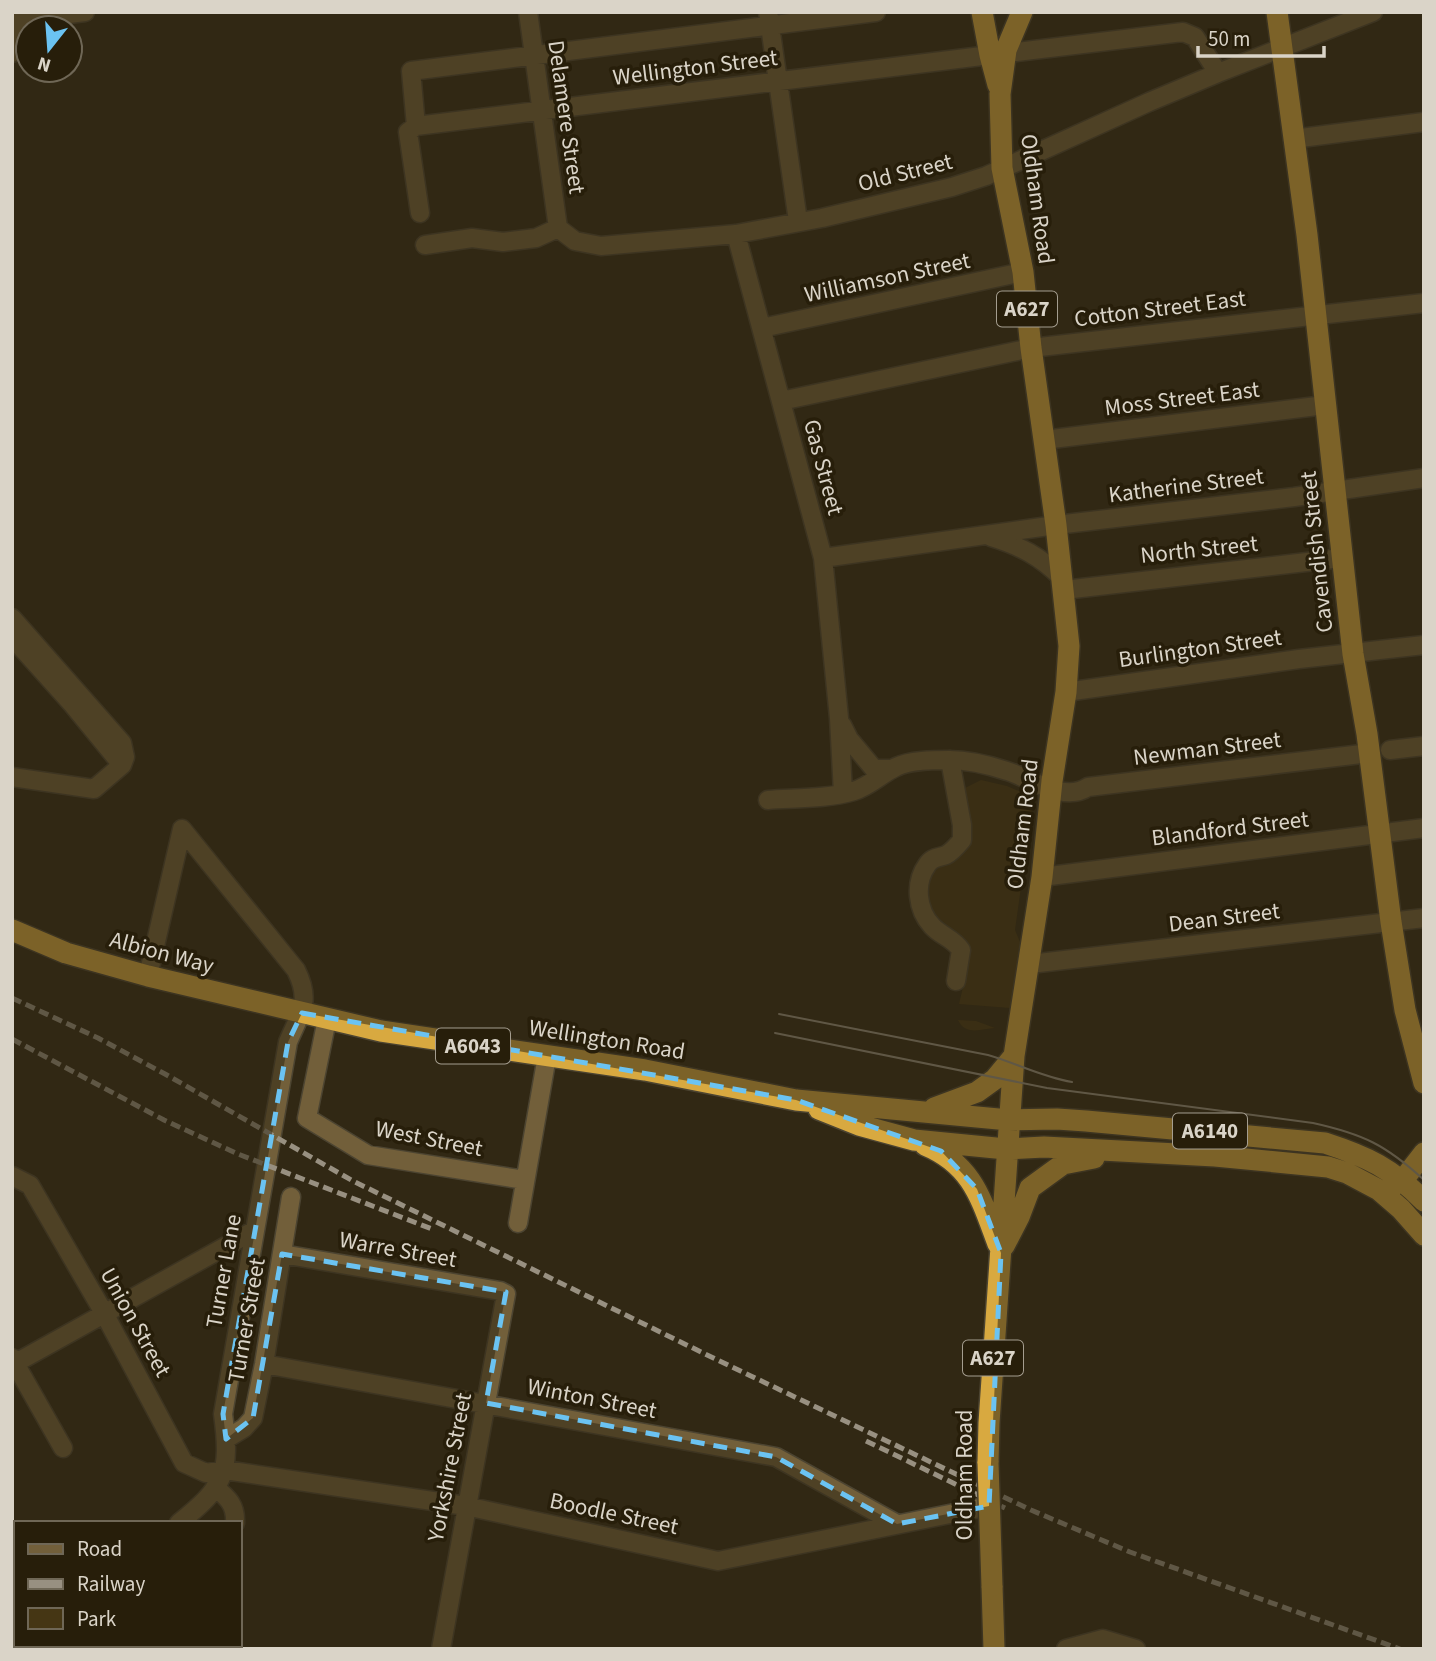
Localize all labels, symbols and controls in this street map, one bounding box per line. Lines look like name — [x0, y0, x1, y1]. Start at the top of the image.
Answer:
north arrow — [14, 14, 84, 84]
scale bar — [1198, 14, 1324, 58]
text: 50 m — [1208, 24, 1250, 54]
street label: Delamere Street — [539, 38, 594, 196]
street label: Wellington Street — [611, 41, 780, 94]
text: N — [34, 49, 54, 79]
street label: Oldham Road — [1012, 132, 1063, 266]
street label: Old Street — [854, 145, 956, 200]
street label: Williamson Street — [801, 244, 973, 311]
street label: Cotton Street East — [1072, 282, 1248, 335]
road number: A627 — [997, 292, 1057, 326]
street label: Moss Street East — [1103, 373, 1262, 424]
street label: Gas Street — [795, 416, 852, 519]
street label: Katherine Street — [1107, 460, 1266, 511]
street label: Cavendish Street — [1292, 469, 1341, 634]
street label: North Street — [1139, 527, 1260, 572]
street label: Burlington Street — [1116, 621, 1284, 676]
street label: Newman Street — [1131, 723, 1283, 774]
street label: Oldham Road — [998, 757, 1047, 891]
street label: Blandford Street — [1150, 802, 1311, 855]
street label: Dean Street — [1167, 894, 1282, 941]
street label: Albion Way — [106, 923, 218, 982]
street label: Wellington Road — [527, 1011, 687, 1068]
road number: A6043 — [436, 1028, 510, 1064]
street label: West Street — [372, 1112, 486, 1165]
road number: A6140 — [1173, 1114, 1247, 1148]
street label: Turner Lane — [197, 1212, 250, 1331]
street label: Warre Street — [337, 1223, 459, 1276]
street label: Turner Street — [219, 1255, 274, 1385]
street label: Union Street — [92, 1262, 179, 1383]
road number: A627 — [963, 1340, 1023, 1376]
street label: Winton Street — [524, 1370, 660, 1427]
street label: Yorkshire Street — [419, 1390, 480, 1545]
street label: Oldham Road — [948, 1409, 981, 1541]
street label: Boodle Street — [547, 1484, 681, 1543]
legend — [14, 1521, 242, 1647]
text: Road — [77, 1534, 122, 1564]
text: Railway — [77, 1569, 145, 1599]
text: Park — [77, 1604, 117, 1634]

